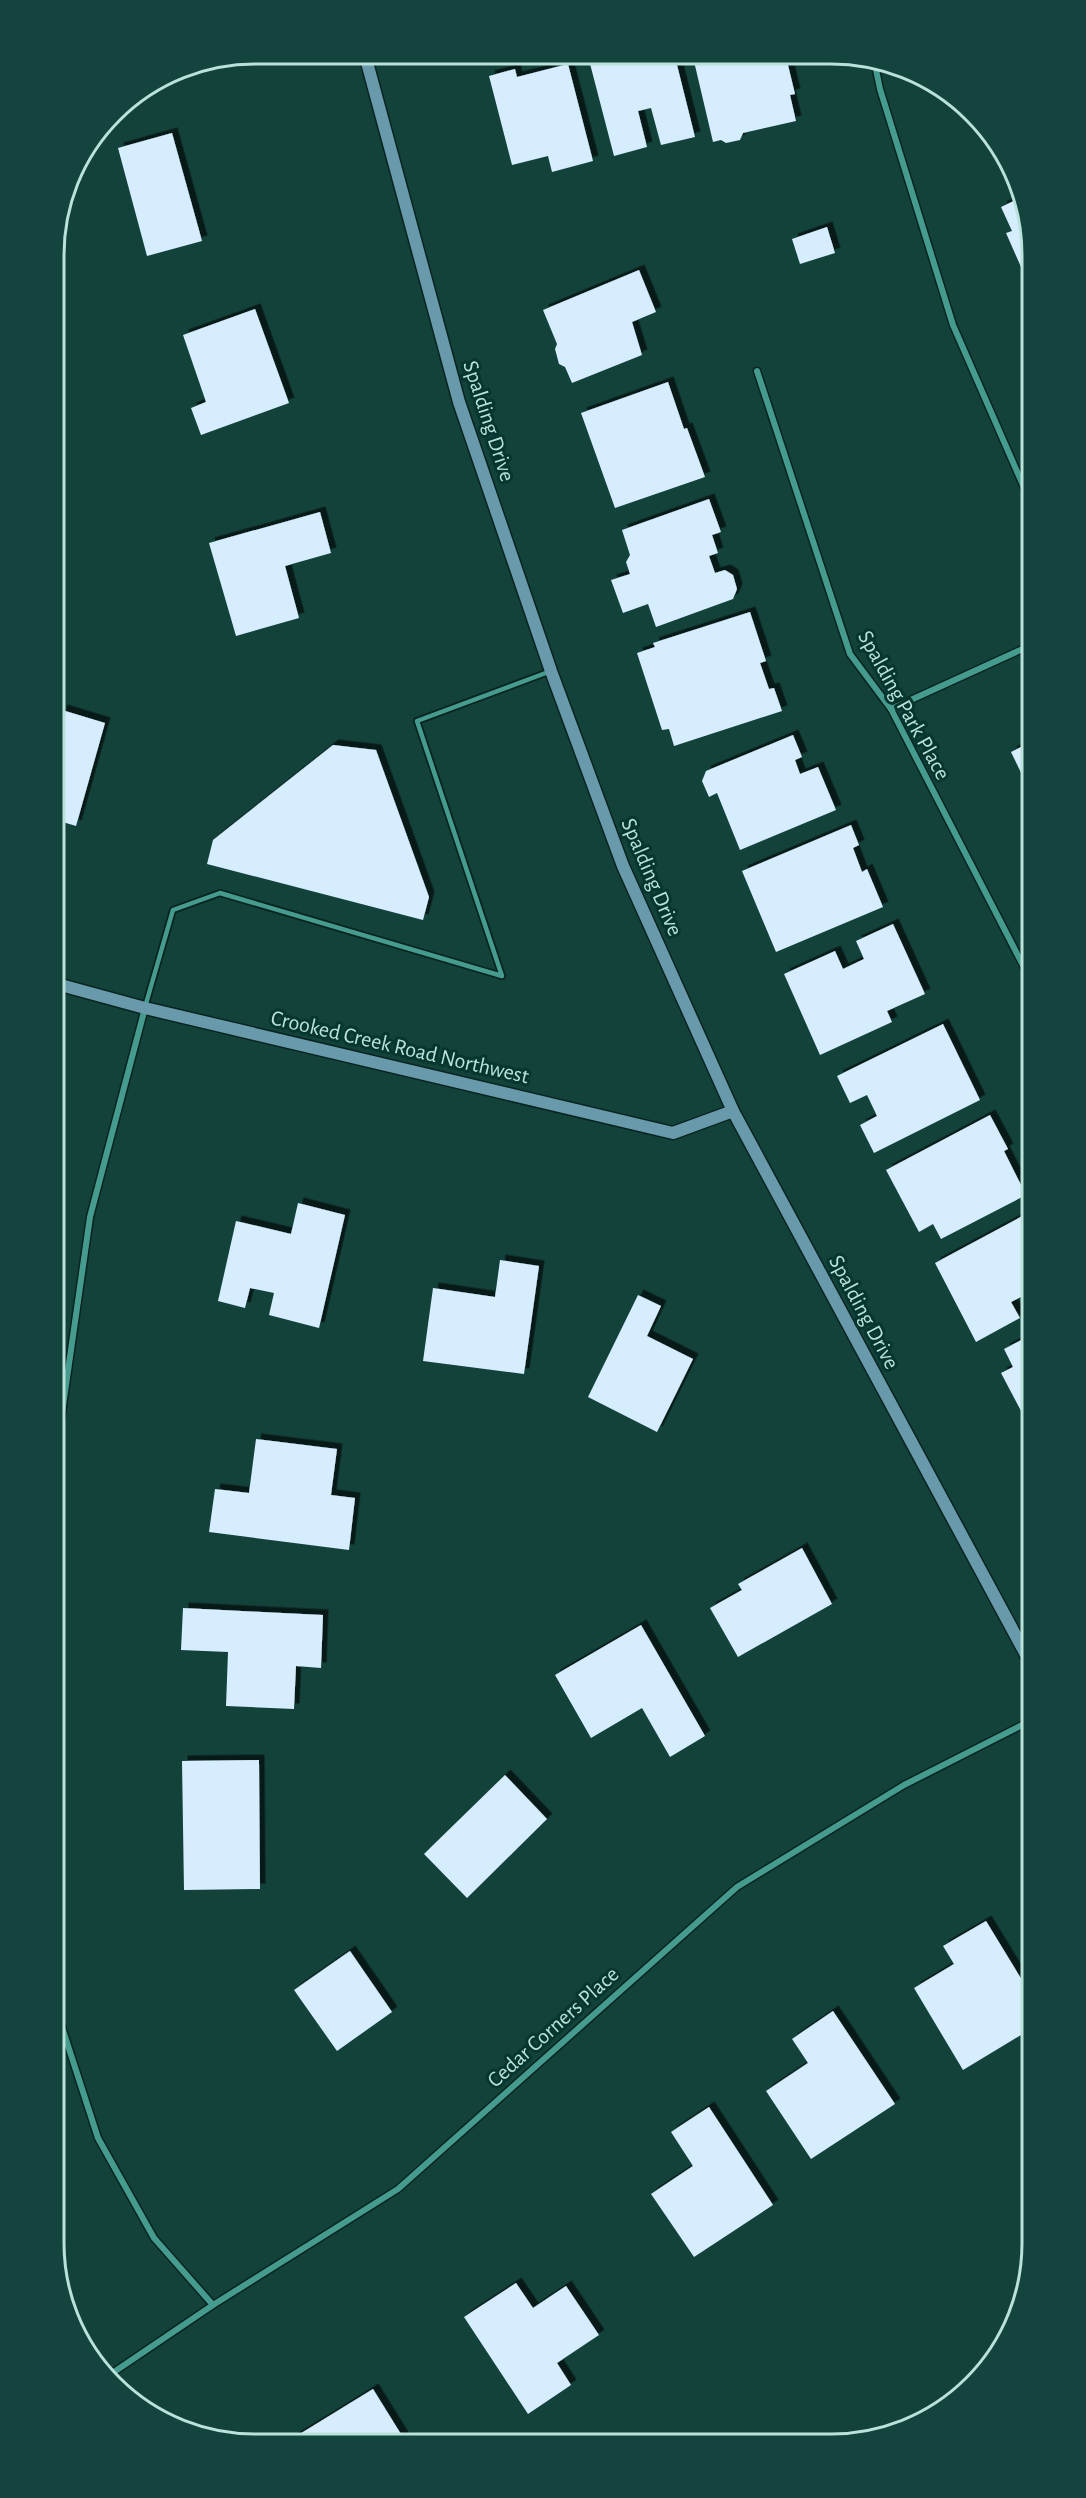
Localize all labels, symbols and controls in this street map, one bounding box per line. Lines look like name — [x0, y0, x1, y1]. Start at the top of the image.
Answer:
street label: Spalding Drive — [459, 358, 519, 484]
street label: Spalding Park Place — [854, 627, 954, 783]
street label: Spalding Drive — [617, 815, 687, 939]
street label: Crooked Creek Road Northwest — [269, 1007, 531, 1087]
street label: Spalding Drive — [825, 1251, 903, 1373]
street label: Cedar Corners Place — [483, 1963, 623, 2091]

